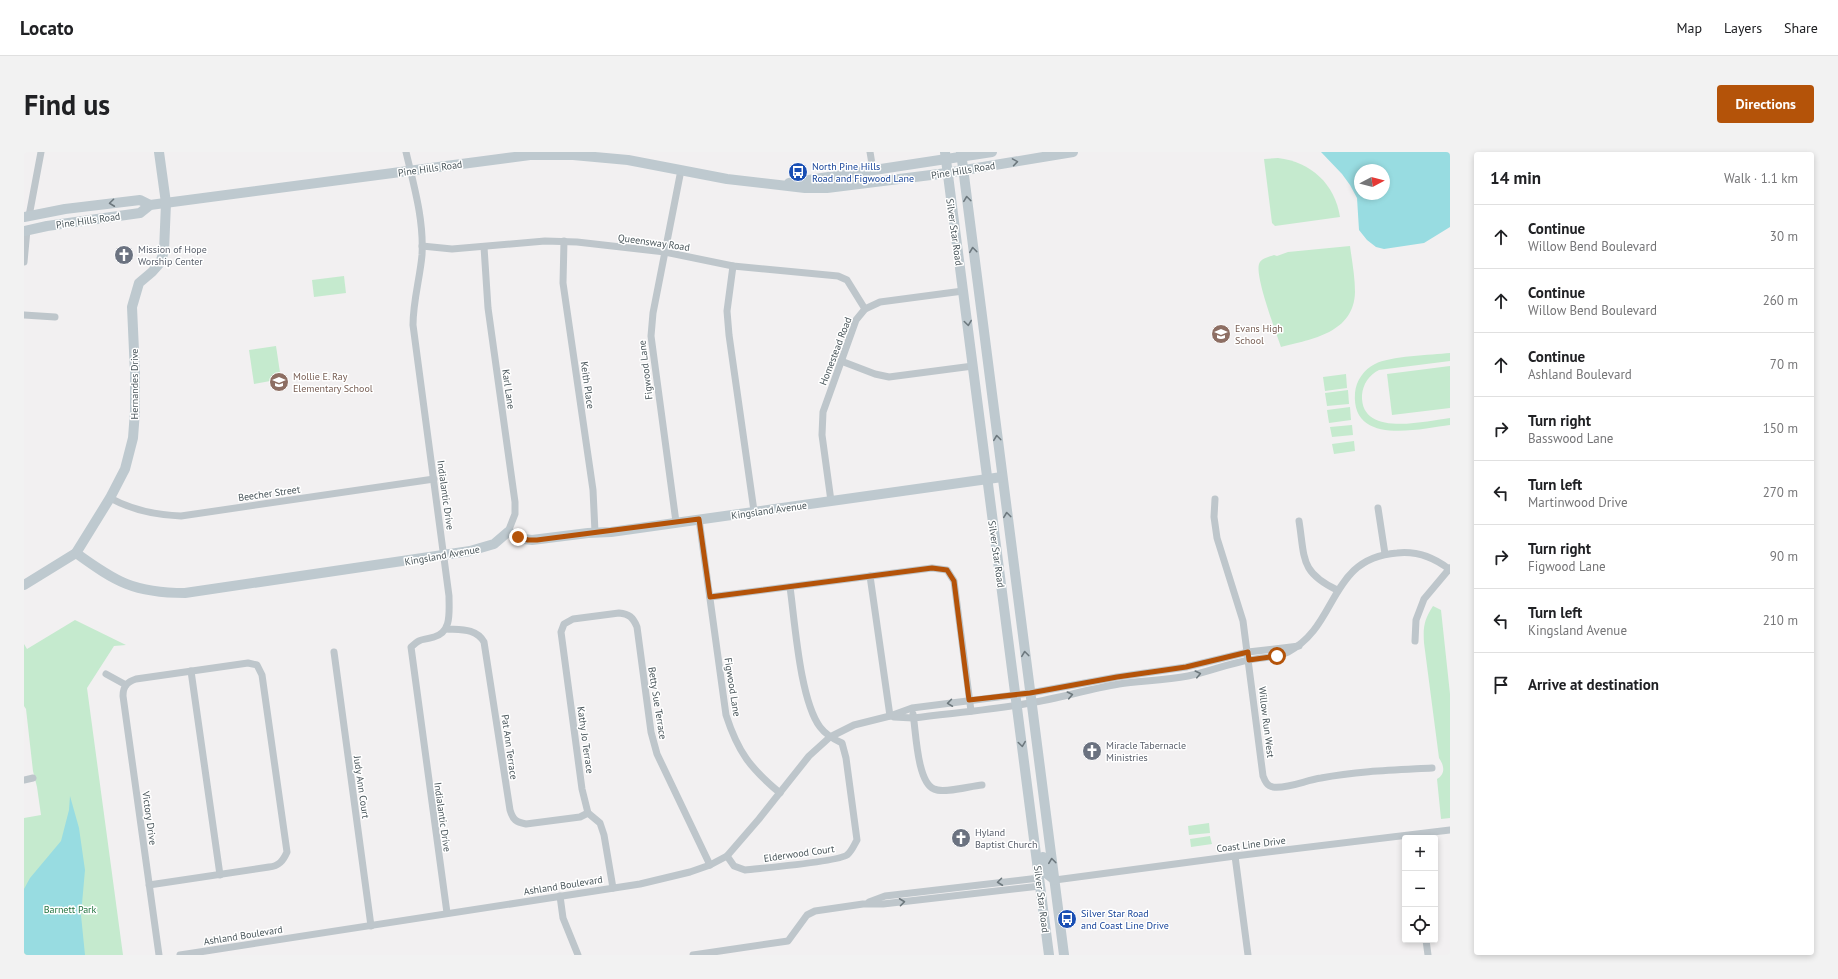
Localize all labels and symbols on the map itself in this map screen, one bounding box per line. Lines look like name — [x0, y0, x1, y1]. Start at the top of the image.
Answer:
street label: Pine Hills Road — [397, 158, 463, 179]
one-way arrow — [1012, 158, 1019, 166]
street label: Pine Hills Road — [930, 159, 996, 182]
place label: North Pine Hills Road and Figwood Lane — [812, 160, 914, 185]
bus stop icon: North Pine Hills Road and Figwood Lane — [787, 161, 809, 183]
north arrow — [1354, 164, 1390, 200]
one-way arrow — [963, 196, 972, 202]
one-way arrow — [109, 198, 115, 207]
street label: Silver Star Road — [943, 198, 966, 266]
street label: Pine Hills Road — [55, 210, 121, 231]
street label: Queensway Road — [617, 231, 691, 254]
place label: Mission of Hope Worship Center — [138, 243, 207, 268]
church icon: Mission of Hope Worship Center — [113, 244, 135, 266]
one-way arrow — [969, 247, 978, 253]
street label: Homestead Road — [816, 315, 854, 387]
one-way arrow — [963, 319, 972, 326]
place label: Evans High School — [1235, 322, 1283, 347]
school or university icon: Evans High School — [1210, 323, 1232, 345]
street label: Figwood Lane — [635, 340, 656, 400]
street label: Hernandes Drive — [128, 349, 141, 419]
street label: Keith Place — [578, 361, 597, 410]
street label: Karl Lane — [499, 368, 518, 410]
place label: Mollie E. Ray Elementary School — [293, 370, 373, 395]
school or university icon: Mollie E. Ray Elementary School — [268, 371, 290, 393]
one-way arrow — [993, 435, 1002, 441]
street label: Indialantic Drive — [434, 459, 457, 531]
street label: Beecher Street — [237, 483, 301, 504]
street label: Kingsland Avenue — [730, 499, 808, 522]
one-way arrow — [1003, 512, 1012, 518]
street label: Silver Star Road — [985, 520, 1008, 588]
route end — [509, 528, 527, 546]
street label: Kingsland Avenue — [403, 542, 481, 569]
route start — [1268, 647, 1286, 665]
one-way arrow — [1021, 651, 1030, 657]
street label: Figwood Lane — [721, 657, 744, 718]
street label: Betty Sue Terrace — [645, 666, 670, 740]
one-way arrow — [1195, 670, 1201, 678]
street label: Willow Run West — [1256, 686, 1277, 759]
one-way arrow — [1067, 691, 1073, 699]
one-way arrow — [947, 698, 953, 707]
street label: Kathy Jo Terrace — [574, 706, 597, 775]
street label: Pat Ann Terrace — [499, 714, 521, 780]
place label: Miracle Tabernacle Ministries — [1106, 739, 1186, 764]
church icon: Miracle Tabernacle Ministries — [1081, 740, 1103, 762]
one-way arrow — [1017, 741, 1026, 747]
street label: Judy Ann Court — [351, 754, 372, 820]
street label: Indialantic Drive — [431, 781, 454, 853]
street label: Victory Drive — [139, 789, 160, 846]
place label: Hyland Baptist Church — [975, 826, 1038, 851]
church icon: Hyland Baptist Church — [950, 827, 972, 849]
street label: Coast Line Drive — [1216, 834, 1286, 855]
street label: Elderwood Court — [763, 842, 836, 865]
one-way arrow — [1048, 858, 1057, 865]
street label: Silver Star Road — [1031, 865, 1052, 933]
street label: Ashland Boulevard — [523, 873, 604, 898]
one-way arrow — [997, 877, 1003, 886]
one-way arrow — [899, 898, 905, 907]
park label: Barnett Park — [44, 903, 97, 916]
place label: Silver Star Road and Coast Line Drive — [1081, 907, 1169, 932]
bus stop icon: Silver Star Road and Coast Line Drive — [1056, 908, 1078, 930]
street label: Ashland Boulevard — [203, 923, 284, 948]

